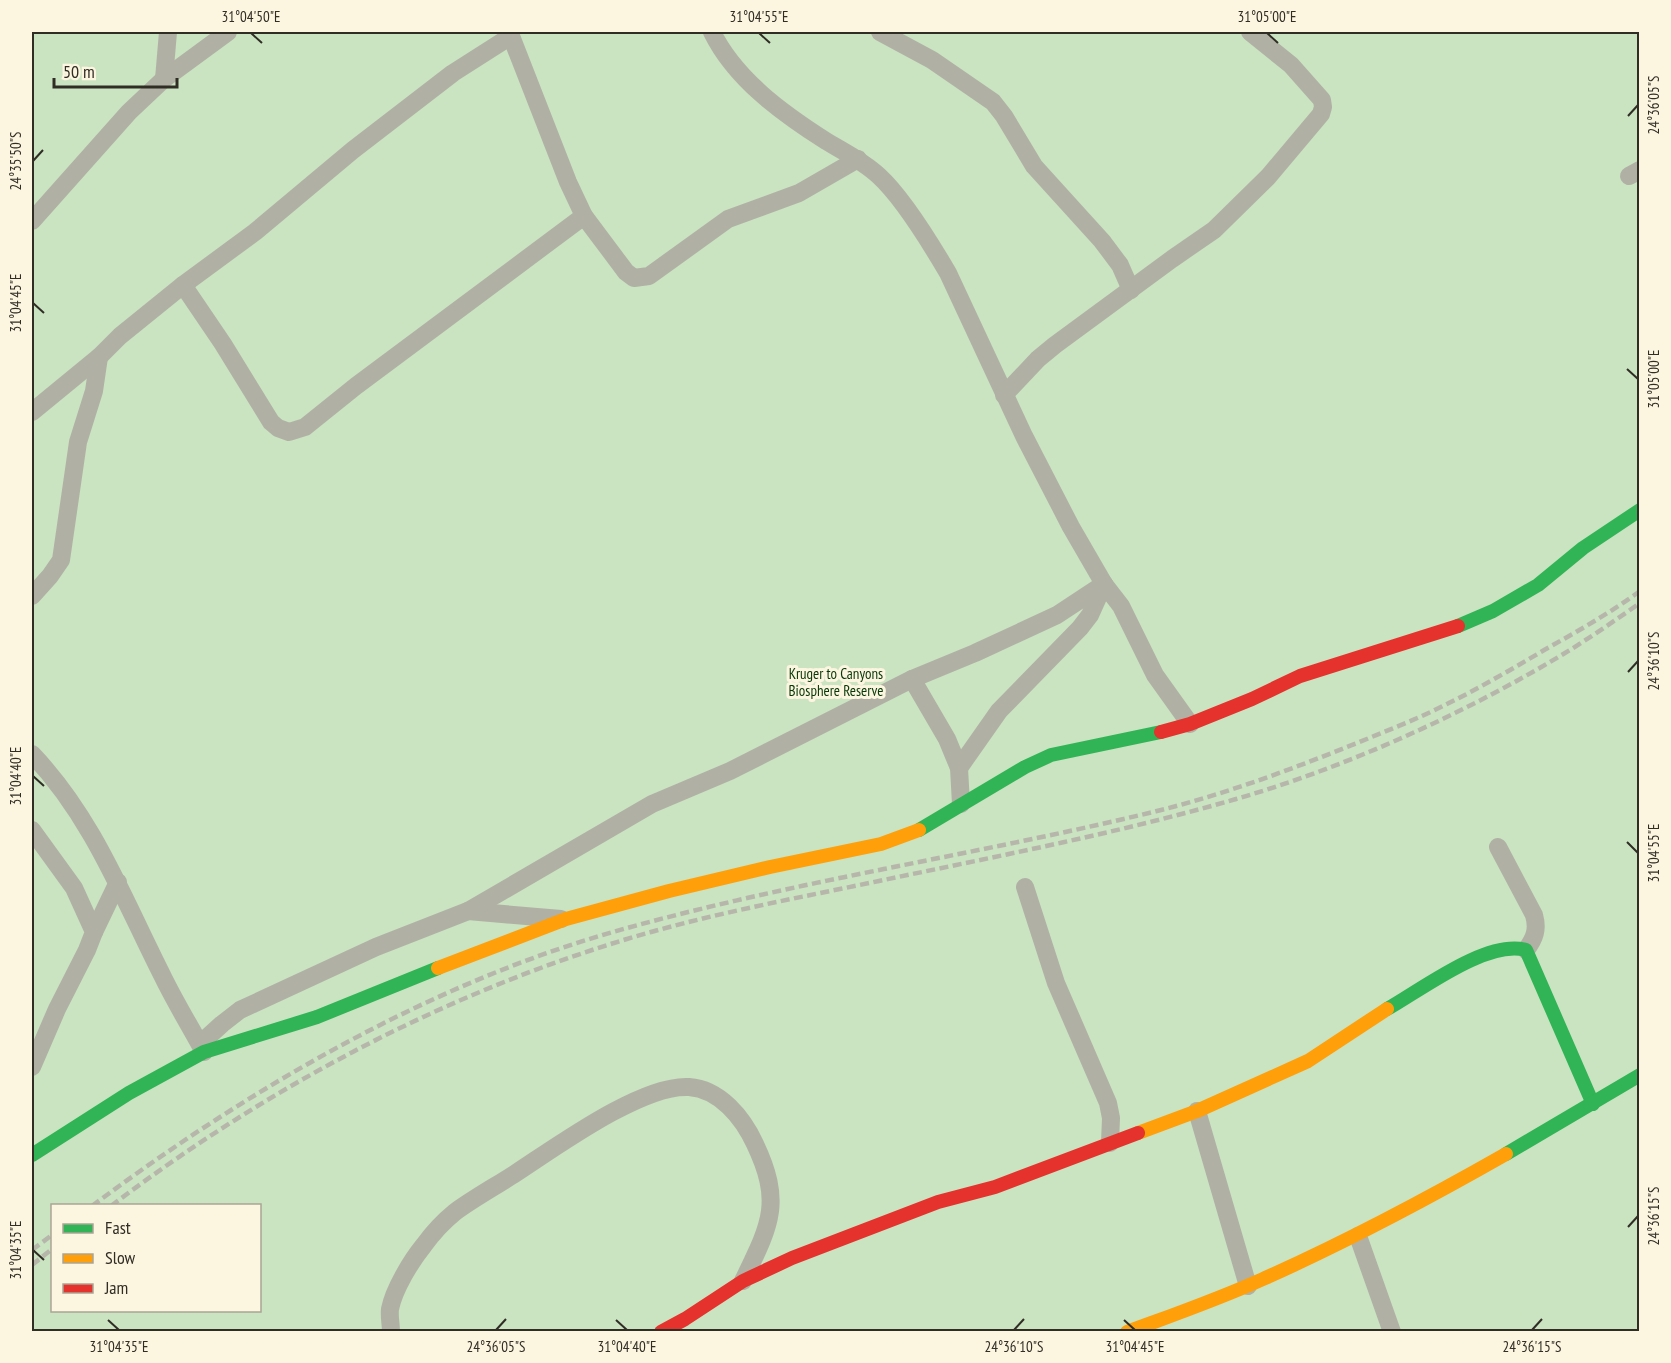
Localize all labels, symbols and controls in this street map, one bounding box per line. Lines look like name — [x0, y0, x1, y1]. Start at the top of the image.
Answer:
text: 31°04'50"E — [221, 7, 281, 26]
text: 31°04'55"E — [729, 7, 789, 26]
text: 31°05'00"E — [1237, 7, 1297, 26]
scale bar — [54, 51, 177, 89]
text: 50 m — [63, 60, 95, 83]
text: 24°36'05"S — [1644, 75, 1663, 135]
text: 24°35'50"S — [6, 131, 25, 191]
text: 31°04'45"E — [6, 273, 25, 333]
text: 31°05'00"E — [1644, 349, 1663, 409]
text: 24°36'10"S — [1644, 631, 1663, 691]
park label: Kruger to Canyons Biosphere Reserve — [789, 664, 883, 700]
text: 31°04'40"E — [6, 746, 25, 806]
text: 31°04'55"E — [1644, 823, 1663, 883]
text: 24°36'15"S — [1644, 1186, 1663, 1246]
legend — [51, 1204, 261, 1312]
text: Fast — [105, 1216, 131, 1239]
text: 31°04'35"E — [6, 1220, 25, 1280]
text: Slow — [105, 1246, 136, 1269]
text: Jam — [104, 1276, 128, 1299]
text: 31°04'35"E — [89, 1337, 149, 1356]
text: 24°36'05"S — [466, 1337, 526, 1356]
text: 31°04'40"E — [597, 1337, 657, 1356]
text: 24°36'10"S — [984, 1337, 1044, 1356]
text: 31°04'45"E — [1105, 1337, 1165, 1356]
text: 24°36'15"S — [1502, 1337, 1562, 1356]

